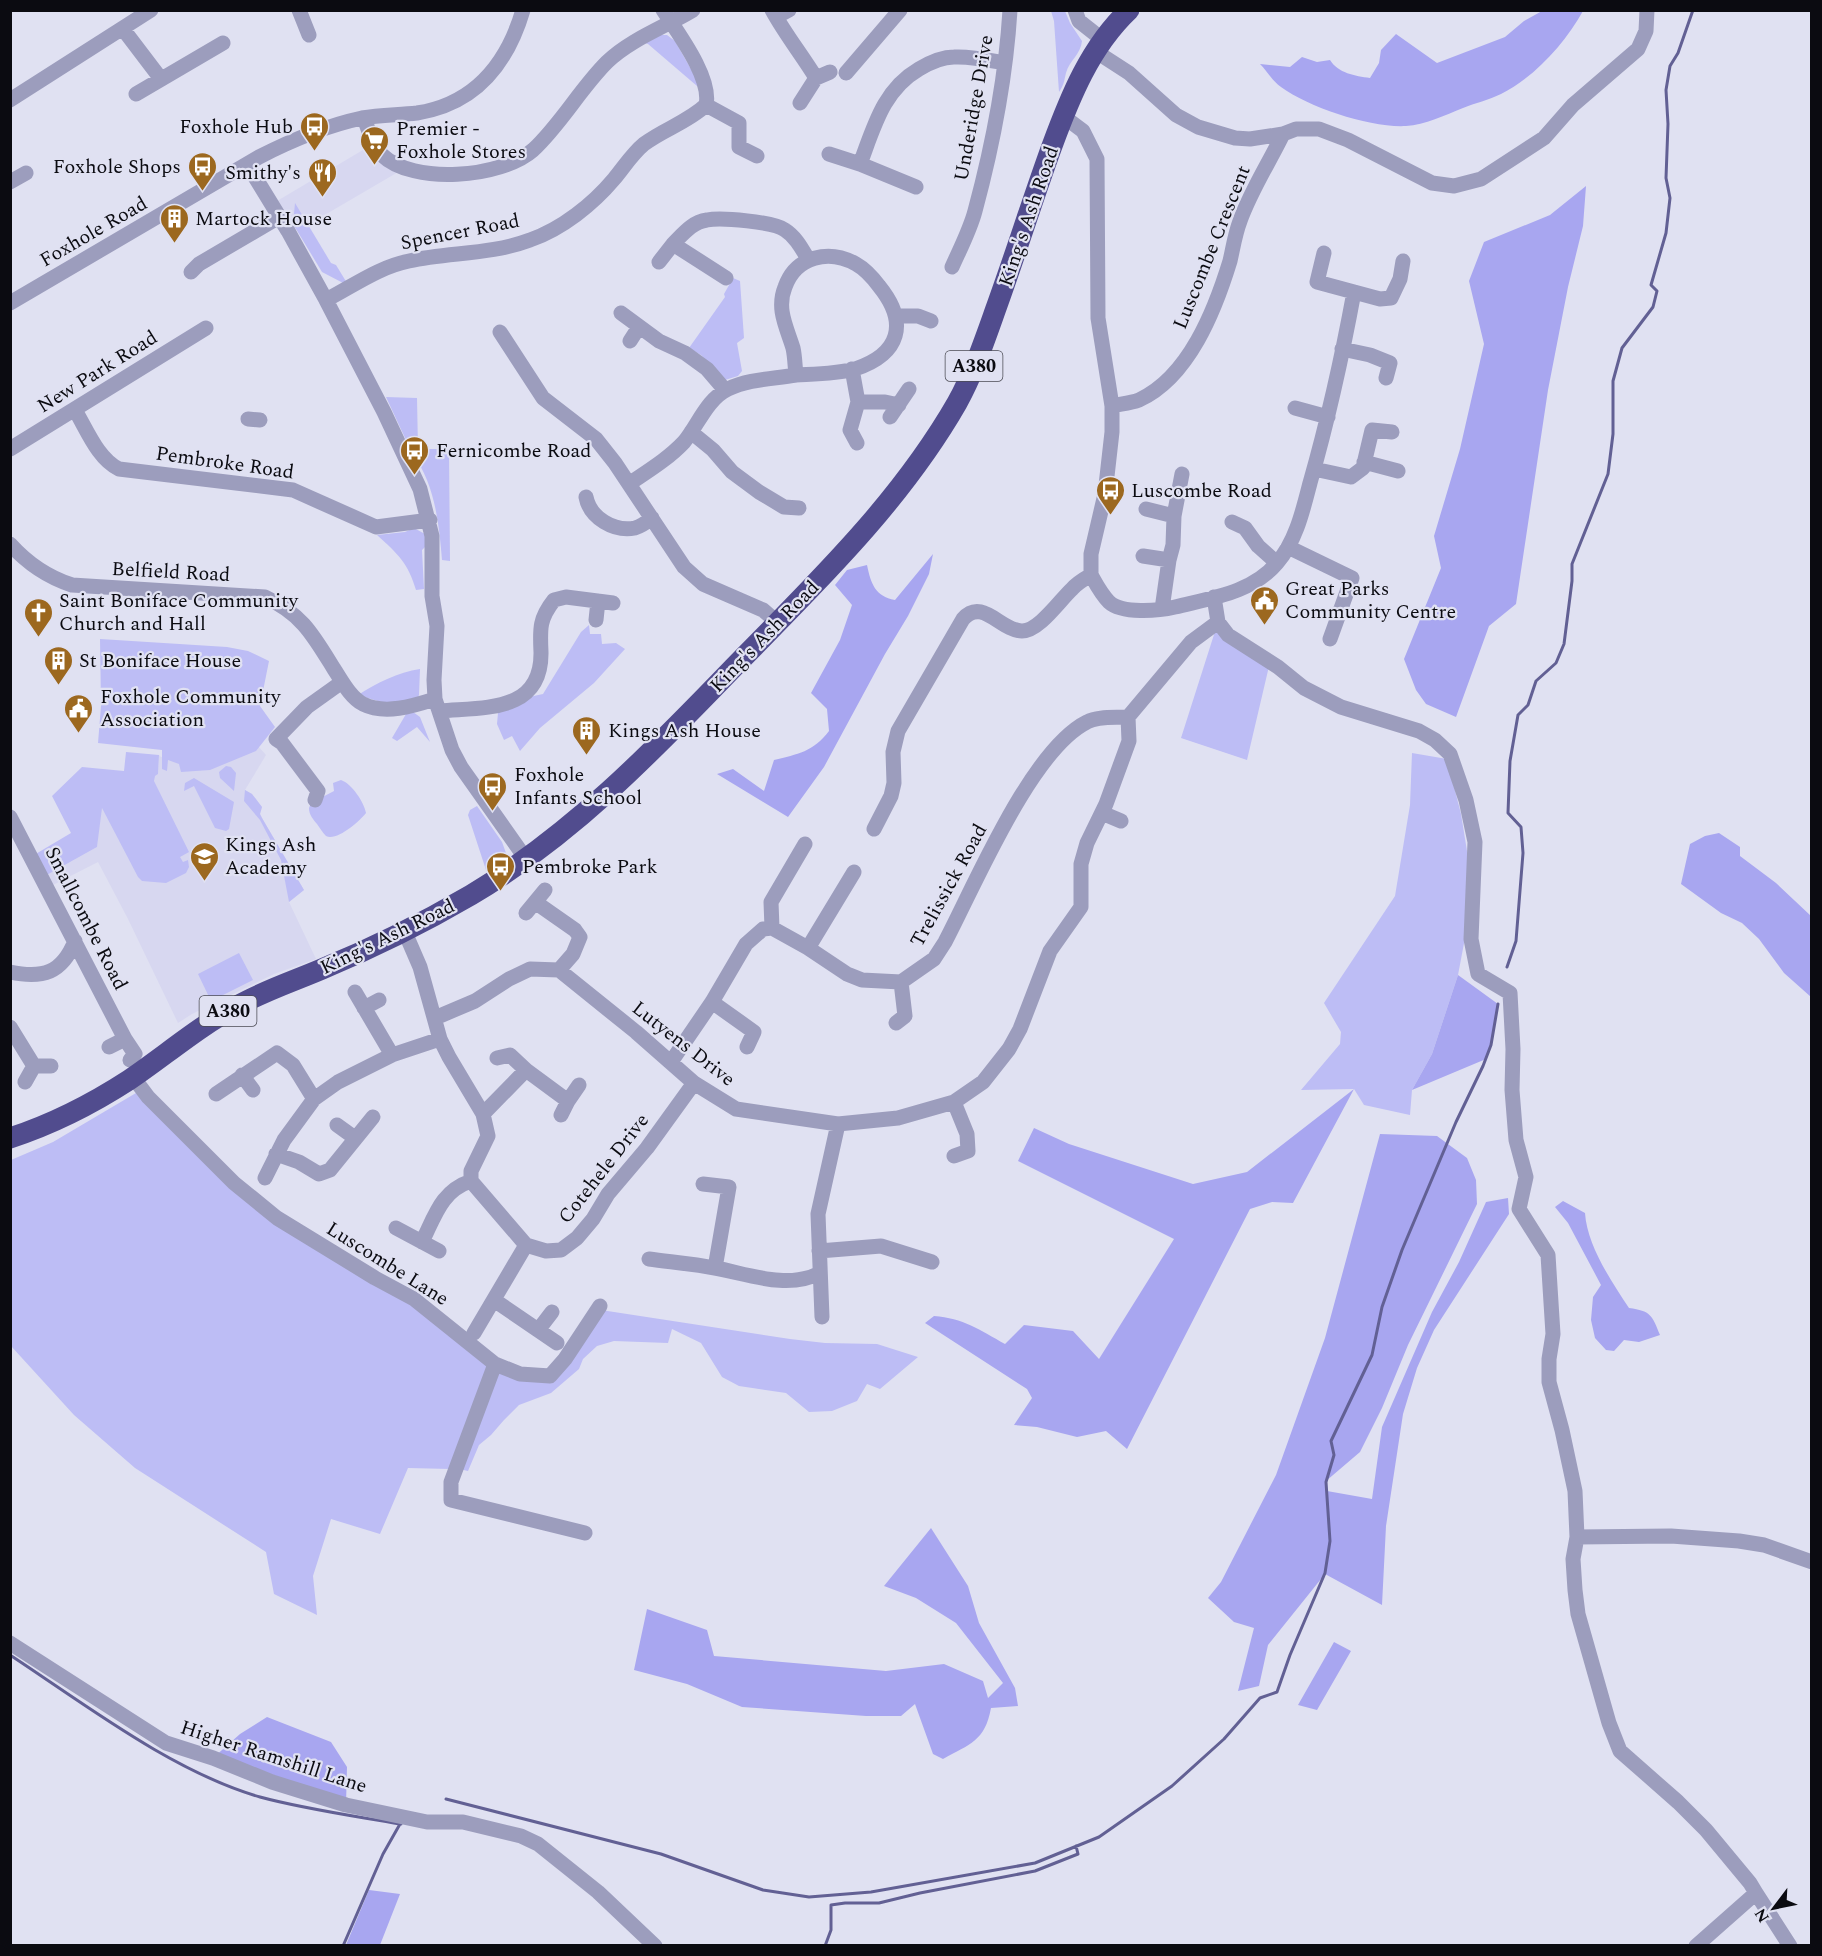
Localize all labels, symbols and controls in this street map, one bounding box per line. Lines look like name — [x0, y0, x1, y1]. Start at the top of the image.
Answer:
street label: Underidge Drive — [946, 33, 1002, 184]
bus stop icon: Foxhole Hub — [298, 110, 330, 152]
place label: Foxhole Hub — [179, 112, 293, 142]
place label: Premier - Foxhole Stores — [396, 114, 526, 167]
supermarket icon: Premier - Foxhole Stores — [359, 124, 391, 166]
street label: King's Ash Road — [991, 142, 1067, 291]
bus stop icon: Foxhole Shops — [186, 150, 218, 192]
place label: Foxhole Shops — [53, 152, 181, 182]
restaurant icon: Smithy's — [306, 156, 338, 198]
place label: Smithy's — [225, 158, 301, 188]
street label: Luscombe Crescent — [1165, 161, 1259, 334]
street label: Foxhole Road — [34, 189, 153, 275]
building icon: Martock House — [158, 202, 190, 244]
place label: Martock House — [195, 204, 332, 234]
street label: Spencer Road — [398, 206, 522, 258]
street label: New Park Road — [31, 323, 164, 421]
road number: A380 — [946, 351, 1002, 381]
bus stop icon: Fernicombe Road — [399, 434, 431, 476]
place label: Fernicombe Road — [436, 436, 592, 466]
street label: Pembroke Road — [154, 438, 296, 488]
bus stop icon: Luscombe Road — [1094, 474, 1126, 516]
place label: Luscombe Road — [1131, 476, 1272, 506]
street label: Belfield Road — [111, 554, 231, 590]
street label: King's Ash Road — [703, 574, 826, 700]
place label: Great Parks Community Centre — [1285, 574, 1456, 627]
public building icon: Great Parks Community Centre — [1248, 584, 1280, 626]
place label: Saint Boniface Community Church and Hall — [59, 586, 299, 639]
church icon: Saint Boniface Community Church and Hall — [22, 596, 54, 638]
building icon: St Boniface House — [42, 644, 74, 686]
place label: St Boniface House — [79, 646, 241, 676]
place label: Foxhole Community Association — [100, 682, 282, 735]
public building icon: Foxhole Community Association — [63, 692, 95, 734]
building icon: Kings Ash House — [571, 714, 603, 756]
place label: Kings Ash House — [608, 716, 761, 746]
place label: Foxhole Infants School — [514, 760, 642, 813]
bus stop icon: Foxhole Infants School — [477, 770, 509, 812]
street label: Trelissick Road — [903, 818, 995, 953]
place label: Kings Ash Academy — [225, 830, 316, 883]
school or university icon: Kings Ash Academy — [188, 840, 220, 882]
street label: Smallcombe Road — [37, 841, 135, 995]
bus stop icon: Pembroke Park — [485, 850, 517, 892]
place label: Pembroke Park — [522, 852, 658, 882]
street label: King's Ash Road — [315, 891, 460, 983]
street label: Lutyens Drive — [625, 994, 742, 1094]
road number: A380 — [200, 996, 256, 1026]
street label: Cotehele Drive — [551, 1107, 657, 1230]
street label: Luscombe Lane — [320, 1214, 455, 1314]
street label: Higher Ramshill Lane — [176, 1713, 371, 1801]
north arrow — [1744, 1878, 1804, 1938]
text: N — [1748, 1904, 1776, 1927]

